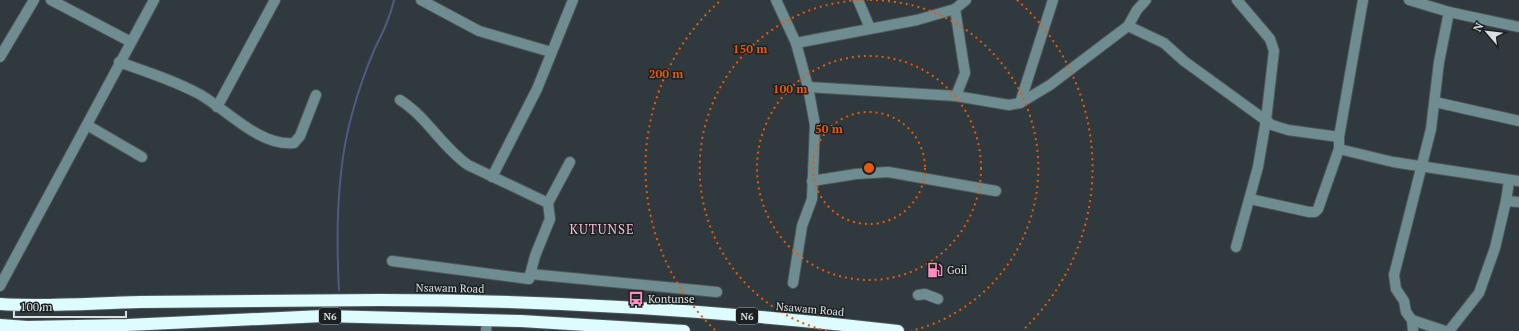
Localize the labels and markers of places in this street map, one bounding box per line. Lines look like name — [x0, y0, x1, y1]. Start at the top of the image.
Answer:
centre of rings — [862, 161, 876, 175]
fuel station icon: Goil — [926, 261, 944, 279]
place label: Goil — [947, 263, 967, 277]
bus stop icon: Kontunse — [627, 290, 645, 308]
place label: Kontunse — [648, 292, 695, 306]

